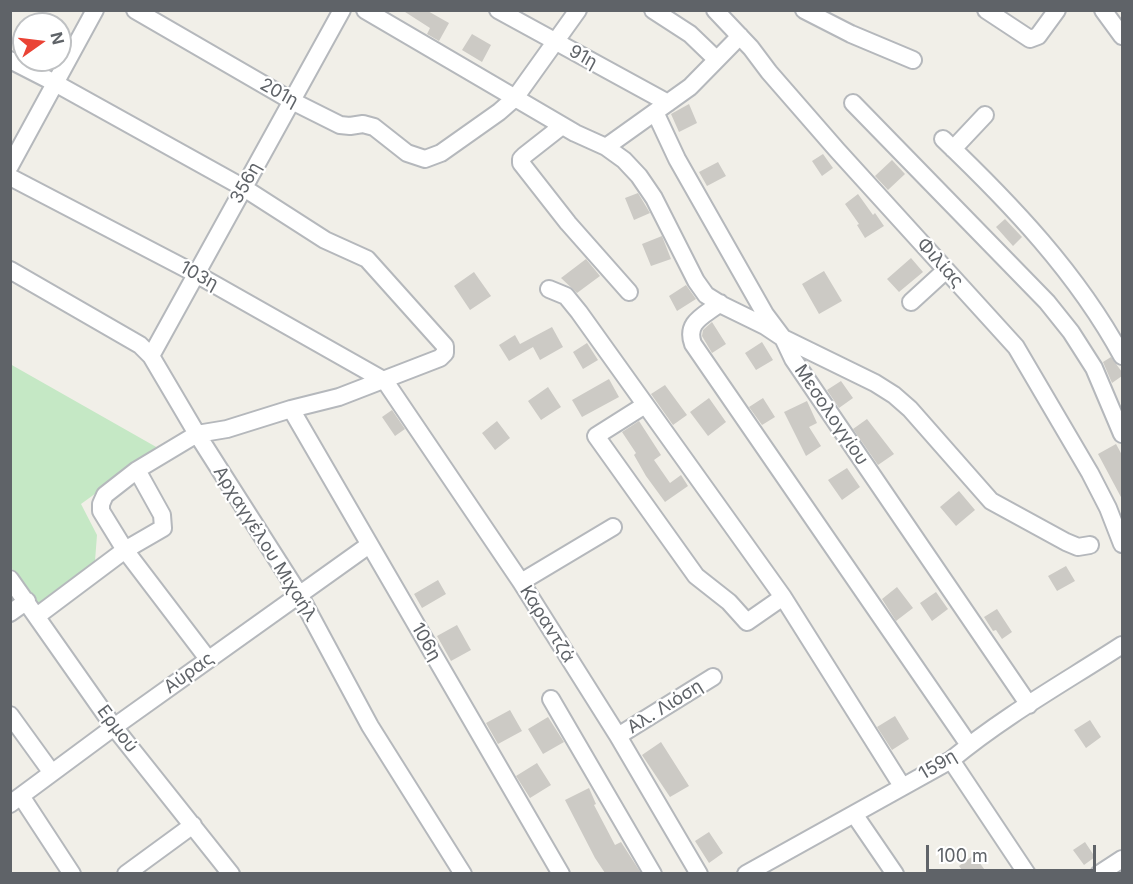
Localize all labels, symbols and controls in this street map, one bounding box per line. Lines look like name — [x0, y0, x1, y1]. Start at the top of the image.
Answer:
north arrow — [12, 12, 72, 72]
text: N — [46, 30, 69, 46]
street label: 91η — [565, 40, 601, 74]
street label: 201η — [256, 74, 302, 112]
street label: 356η — [226, 159, 266, 207]
street label: Φιλίας — [912, 234, 968, 292]
street label: 103η — [176, 257, 222, 295]
street label: Μεσολογγίου — [789, 361, 873, 469]
street label: Αρχαγγέλου Μιχαήλ — [208, 462, 322, 626]
street label: Καραντζά — [515, 582, 579, 666]
street label: 106η — [407, 619, 445, 665]
street label: Αύρας — [160, 648, 218, 698]
street label: Αλ. Λιόση — [623, 675, 707, 739]
street label: Ερμού — [92, 701, 142, 757]
street label: 159η — [915, 745, 961, 785]
scale bar — [929, 833, 1098, 871]
text: 100 m — [937, 845, 988, 866]

